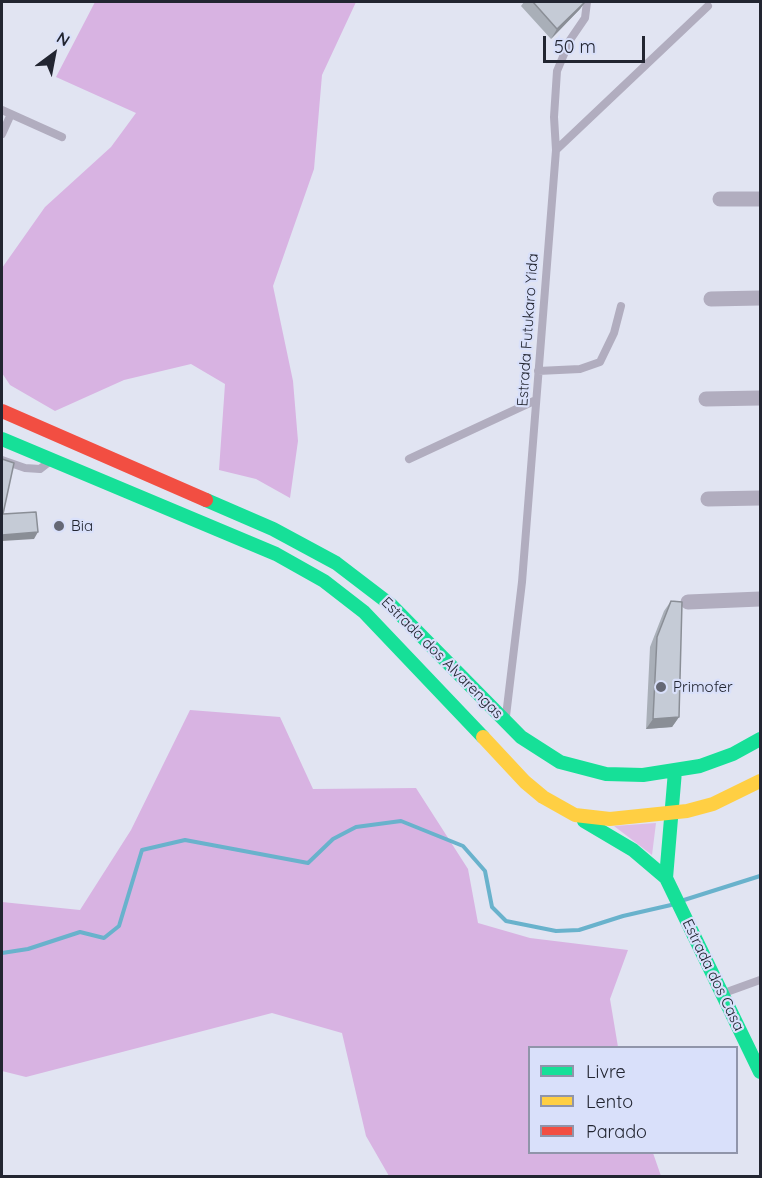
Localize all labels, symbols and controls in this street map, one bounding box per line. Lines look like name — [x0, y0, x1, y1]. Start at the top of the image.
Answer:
north arrow — [24, 24, 84, 84]
scale bar — [546, 24, 648, 62]
text: N — [53, 27, 74, 50]
text: 50 m — [554, 35, 596, 58]
street label: Estrada Futukaro Yida — [514, 253, 542, 407]
place label: Bia — [71, 517, 93, 535]
marker: Bia — [52, 519, 66, 533]
street label: Estrada dos Alvarengas — [377, 593, 507, 723]
place label: Primofer — [673, 678, 733, 696]
marker: Primofer — [654, 680, 668, 694]
street label: Estrada dos Casa — [678, 916, 748, 1034]
legend — [528, 1046, 738, 1154]
text: Livre — [586, 1060, 626, 1083]
text: Lento — [586, 1090, 633, 1113]
text: Parado — [586, 1120, 647, 1143]

